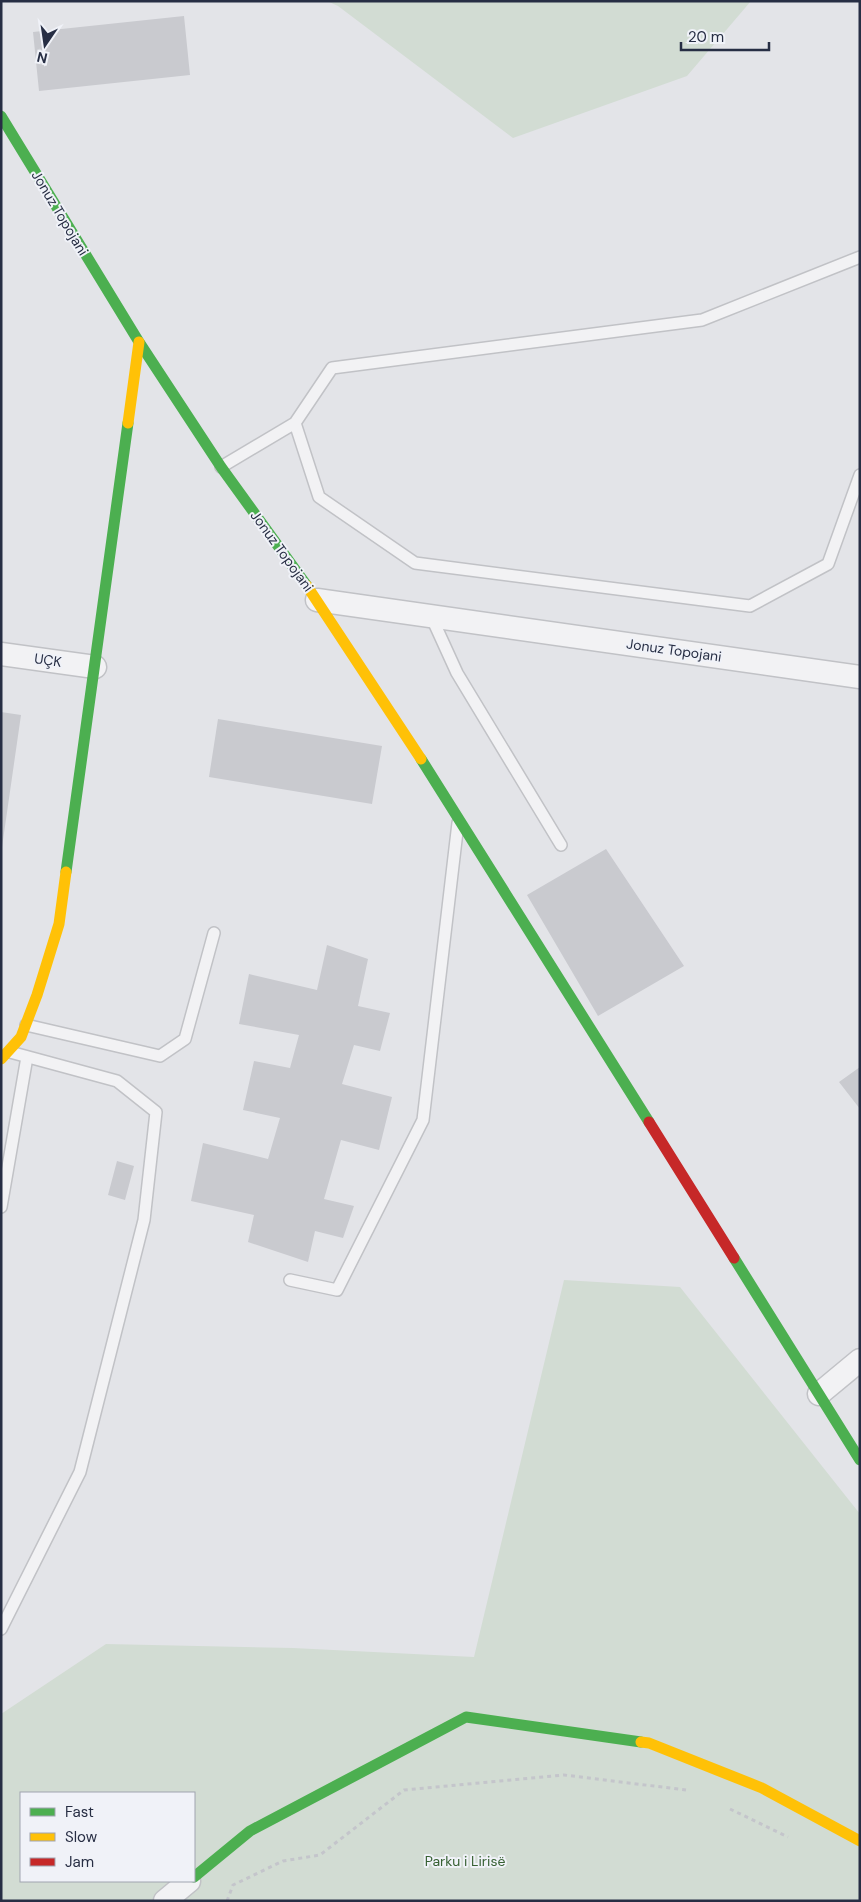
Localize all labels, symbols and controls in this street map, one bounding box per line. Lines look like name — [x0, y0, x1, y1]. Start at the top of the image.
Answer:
north arrow — [20, 20, 70, 70]
scale bar — [681, 20, 768, 52]
text: 20 m — [688, 27, 724, 47]
text: N — [35, 48, 49, 68]
street label: Jonuz Topojani — [28, 167, 92, 259]
street label: Jonuz Topojani — [247, 507, 317, 595]
street label: Jonuz Topojani — [625, 634, 723, 666]
street label: UÇK — [33, 649, 63, 671]
legend — [20, 1792, 195, 1882]
text: Fast — [65, 1802, 94, 1822]
text: Slow — [65, 1827, 98, 1847]
text: Jam — [65, 1852, 94, 1872]
park label: Parku i Lirisë — [425, 1852, 505, 1870]

